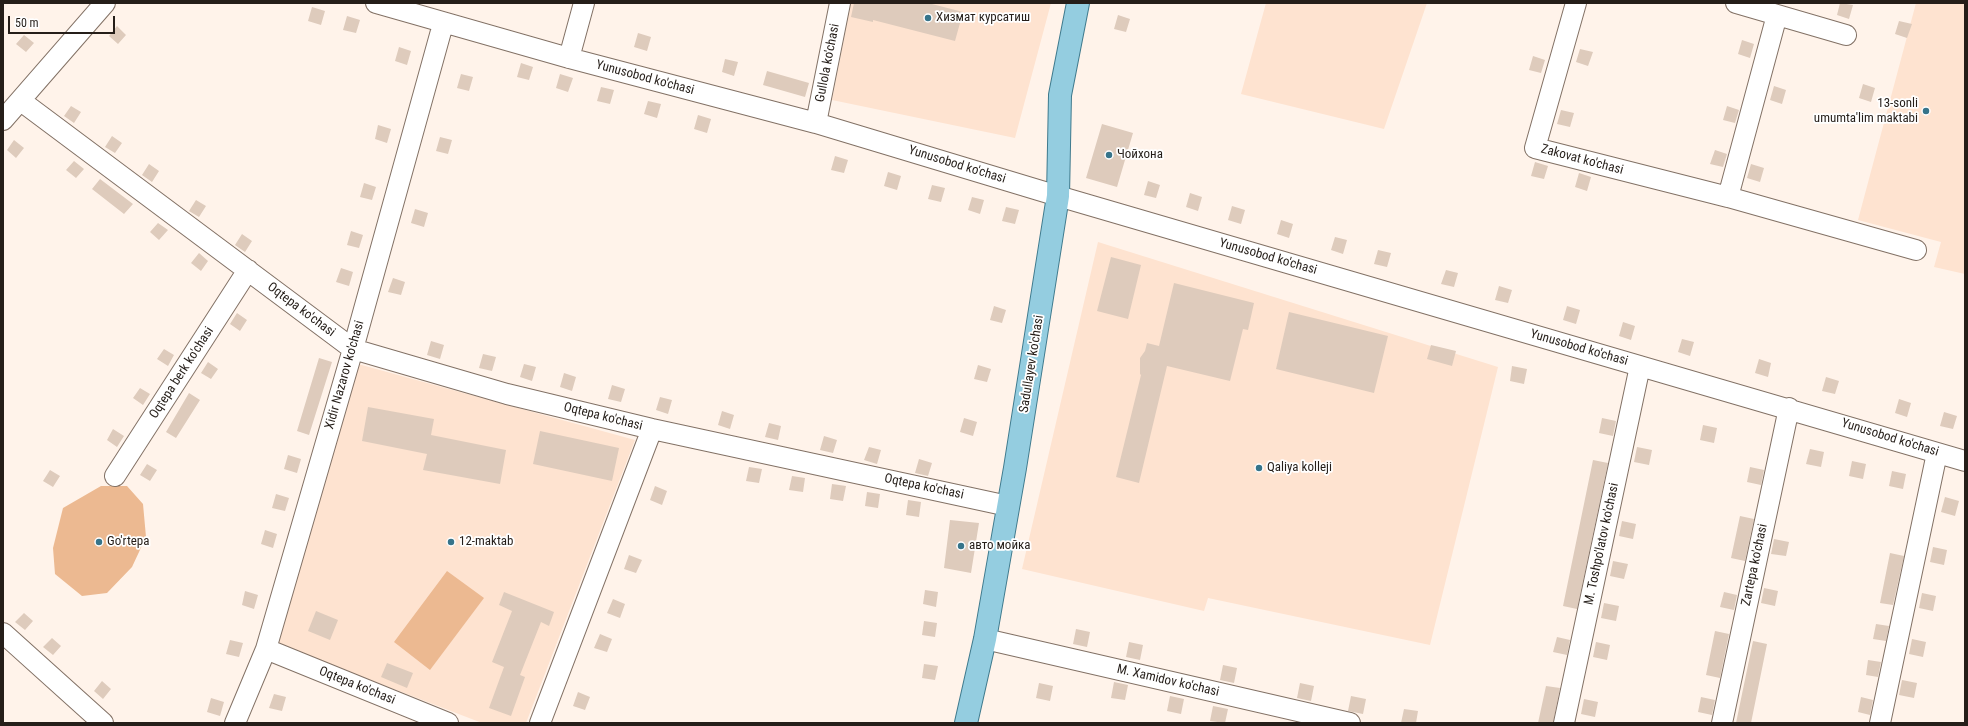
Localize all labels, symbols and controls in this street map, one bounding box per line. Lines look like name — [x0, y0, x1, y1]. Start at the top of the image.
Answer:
scale bar — [10, 8, 117, 34]
place label: Хизмат курсатиш — [936, 10, 1030, 26]
marker: Хизмат курсатиш — [923, 13, 933, 23]
text: 50 m — [15, 16, 39, 30]
street label: Gullola ko'chasi — [813, 22, 843, 104]
street label: Yunusobod ko'chasi — [594, 57, 696, 99]
place label: 13-sonli umumta'lim maktabi — [1814, 96, 1918, 127]
marker: 13-sonli umumta'lim maktabi — [1921, 106, 1931, 116]
street label: Zakovat ko'chasi — [1539, 142, 1625, 178]
street label: Yunusobod ko'chasi — [906, 143, 1008, 187]
place label: Чойхона — [1117, 147, 1163, 163]
marker: Чойхона — [1104, 150, 1114, 160]
street label: Yunusobod ko'chasi — [1217, 236, 1319, 278]
street label: Oqtepa ko'chasi — [264, 279, 338, 341]
street label: Sadullayev ko'chasi — [1017, 314, 1047, 414]
street label: Xidir Nazarov ko'chasi — [322, 319, 368, 431]
street label: Oqtepa berk ko'chasi — [147, 324, 217, 422]
street label: Yunusobod ko'chasi — [1528, 327, 1630, 369]
street label: Oqtepa ko'chasi — [562, 400, 644, 434]
street label: Yunusobod ko'chasi — [1839, 416, 1941, 460]
place label: Qaliya kolleji — [1267, 460, 1332, 476]
marker: Qaliya kolleji — [1254, 463, 1264, 473]
street label: Oqtepa ko'chasi — [883, 471, 965, 503]
street label: M. Toshpo'latov ko'chasi — [1581, 482, 1623, 606]
street label: Zartepa ko'chasi — [1739, 522, 1771, 608]
place label: Go'rtepa — [107, 534, 149, 550]
place label: 12-maktab — [459, 534, 513, 550]
marker: Go'rtepa — [94, 537, 104, 547]
marker: 12-maktab — [446, 537, 456, 547]
place label: авто мойка — [969, 538, 1030, 554]
marker: авто мойка — [956, 541, 966, 551]
street label: M. Xamidov ko'chasi — [1115, 662, 1221, 700]
street label: Oqtepa ko'chasi — [317, 664, 397, 708]

